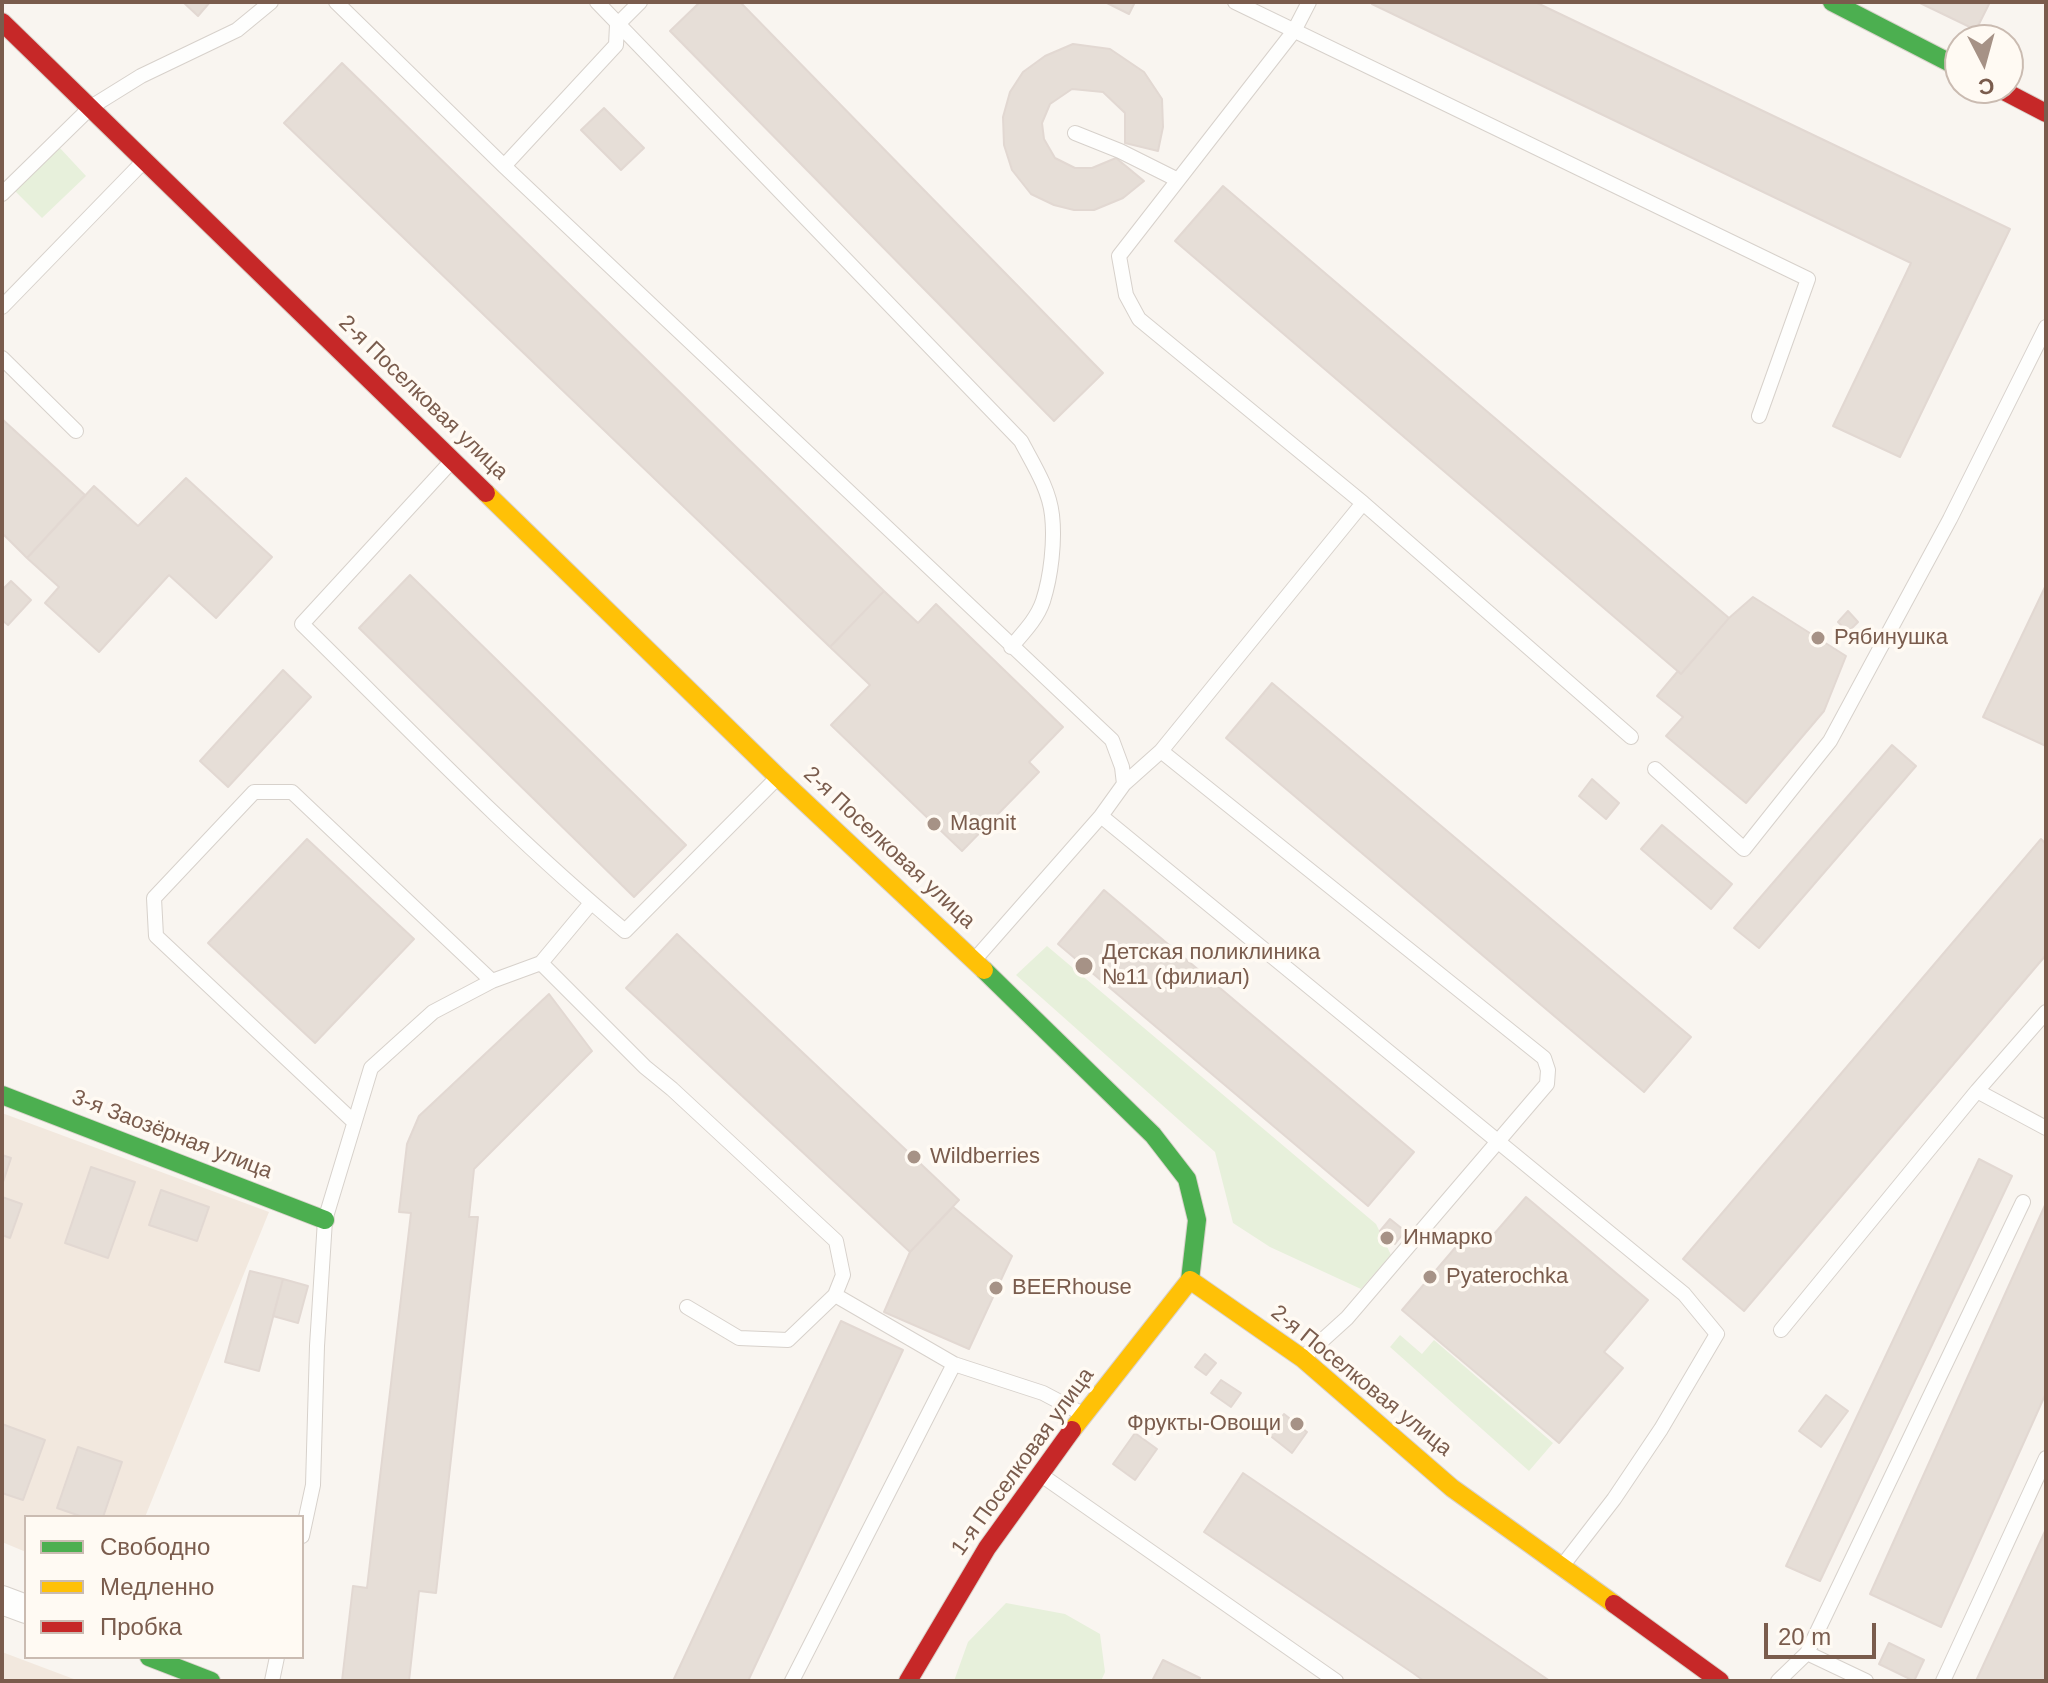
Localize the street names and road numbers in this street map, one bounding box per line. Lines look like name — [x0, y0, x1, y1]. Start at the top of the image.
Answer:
street label: 2-я Поселковая улица — [333, 310, 513, 486]
street label: 2-я Поселковая улица — [798, 762, 980, 934]
street label: 3-я Заозёрная улица — [68, 1085, 276, 1185]
street label: 2-я Поселковая улица — [1265, 1300, 1457, 1462]
street label: 1-я Поселковая улица — [946, 1363, 1100, 1561]

